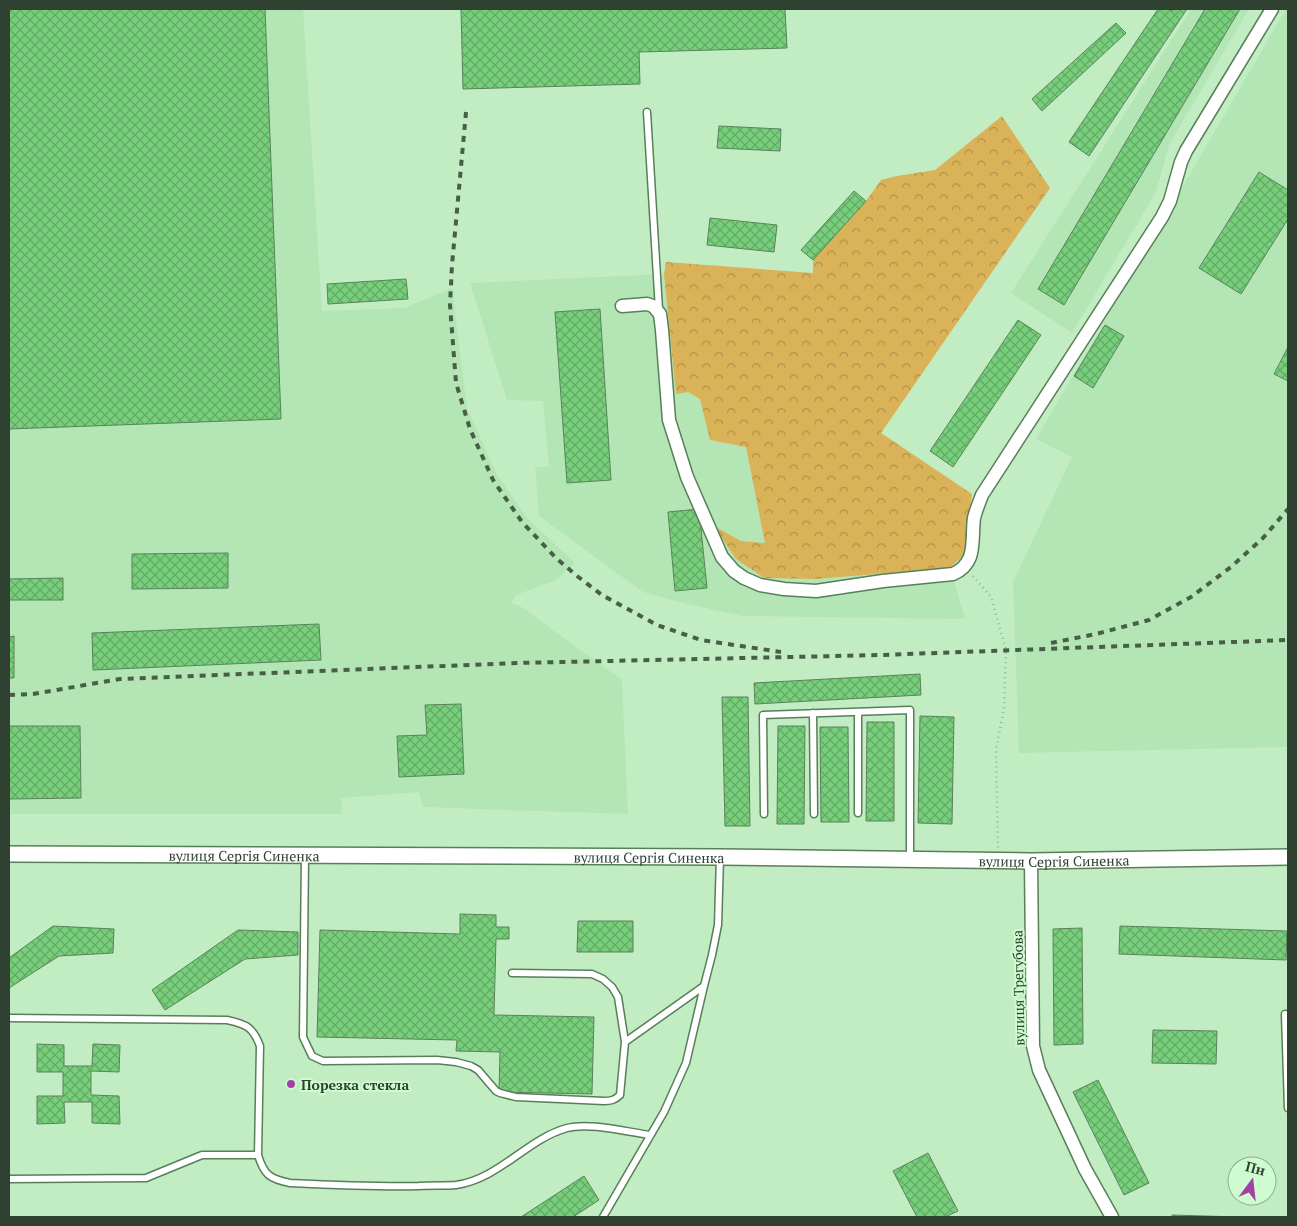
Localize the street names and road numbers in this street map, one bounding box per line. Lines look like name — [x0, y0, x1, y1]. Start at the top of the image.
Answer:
street label: вулиця Сергія Синенка — [168, 845, 320, 865]
street label: вулиця Сергія Синенка — [573, 847, 725, 867]
street label: вулиця Сергія Синенка — [978, 850, 1130, 871]
street label: вулиця Трегубова — [1007, 930, 1029, 1046]

